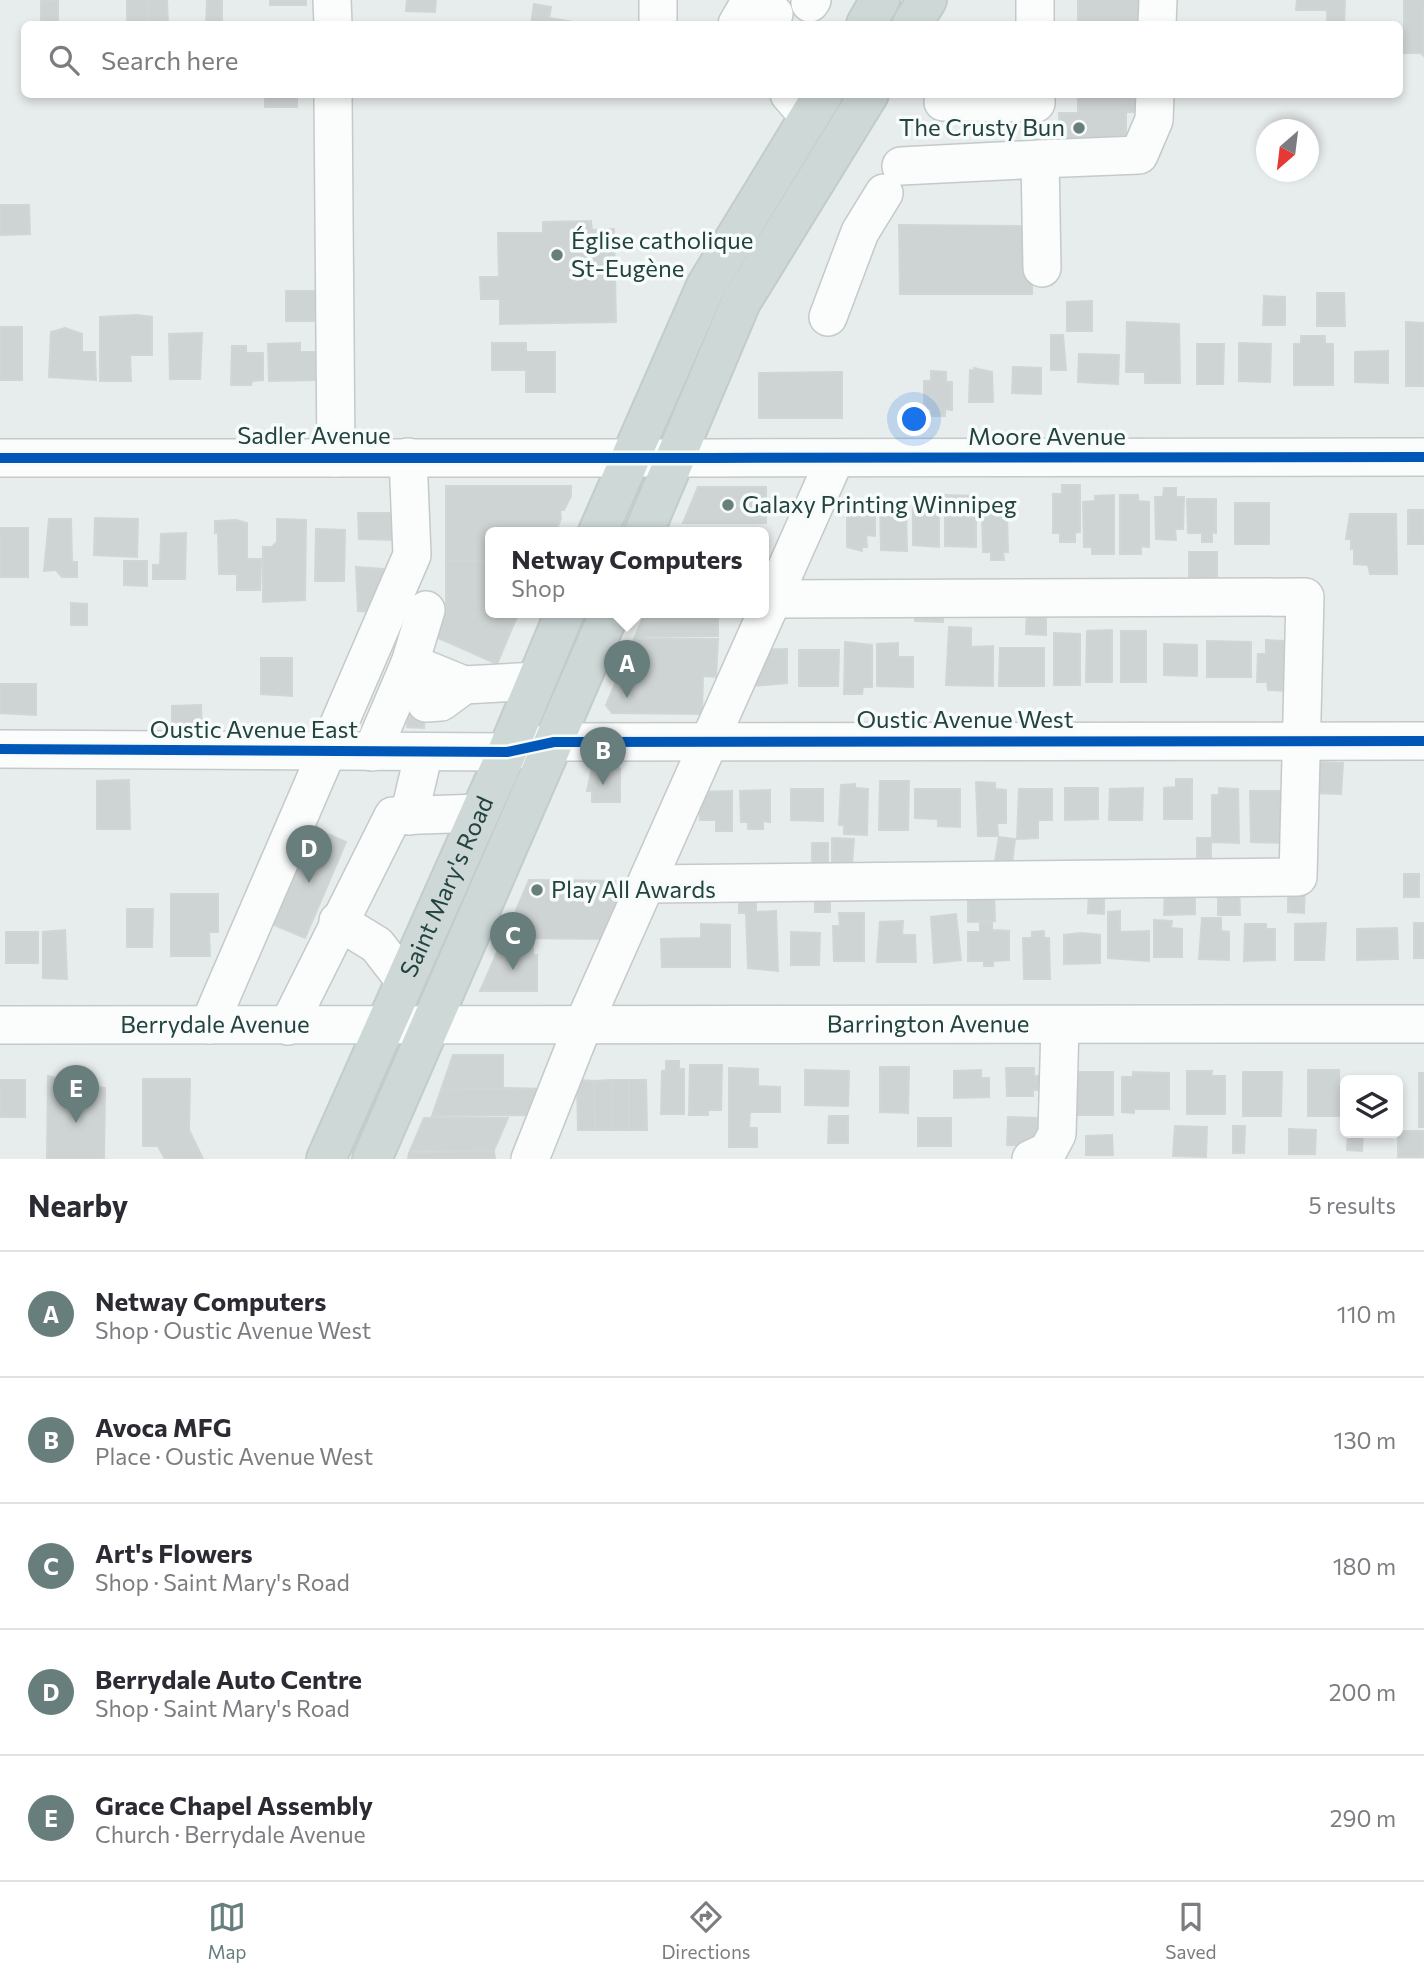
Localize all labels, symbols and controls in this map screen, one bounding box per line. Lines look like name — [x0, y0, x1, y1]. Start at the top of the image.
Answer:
search box — [21, 21, 1403, 98]
icon: search — [45, 41, 83, 79]
text: Search here — [101, 44, 239, 75]
place label: The Crusty Bun — [899, 112, 1065, 141]
north arrow — [1256, 119, 1319, 182]
marker: The Crusty Bun — [1071, 120, 1087, 136]
place label: Église catholique St-Eugène — [571, 225, 753, 282]
marker: Église catholique St-Eugène — [549, 247, 565, 263]
your location — [897, 402, 931, 436]
street label: Sadler Avenue — [237, 420, 391, 449]
street label: Moore Avenue — [968, 421, 1126, 450]
place label: Galaxy Printing Winnipeg — [742, 489, 1017, 518]
marker: Galaxy Printing Winnipeg — [720, 497, 736, 513]
popup — [485, 527, 769, 618]
text: Netway Computers — [511, 543, 743, 574]
text: Shop — [511, 574, 565, 602]
pin: A — [604, 640, 650, 698]
street label: Oustic Avenue West — [856, 704, 1074, 733]
street label: Oustic Avenue East — [150, 714, 358, 743]
pin: B — [580, 727, 626, 785]
street label: Saint Mary's Road — [393, 791, 499, 981]
pin: D — [286, 825, 332, 883]
place label: Play All Awards — [551, 874, 716, 903]
marker: Play All Awards — [529, 882, 545, 898]
pin: C — [490, 912, 536, 970]
street label: Barrington Avenue — [827, 1008, 1029, 1037]
street label: Berrydale Avenue — [120, 1009, 310, 1038]
pin: E — [53, 1065, 99, 1123]
map controls — [1340, 1075, 1403, 1138]
button: layers — [1340, 1075, 1403, 1138]
text: Nearby — [28, 1186, 128, 1223]
text: 5 results — [1308, 1191, 1396, 1219]
text: Netway Computers — [95, 1285, 326, 1316]
text: A — [43, 1300, 59, 1328]
text: 110 m — [1337, 1300, 1396, 1328]
text: Shop · Oustic Avenue West — [95, 1316, 371, 1344]
text: Avoca MFG — [95, 1411, 232, 1442]
text: B — [43, 1426, 59, 1454]
text: 130 m — [1334, 1426, 1396, 1454]
text: Place · Oustic Avenue West — [95, 1442, 373, 1470]
text: Art's Flowers — [95, 1537, 253, 1568]
text: C — [43, 1552, 59, 1580]
text: 180 m — [1333, 1552, 1396, 1580]
text: Shop · Saint Mary's Road — [95, 1568, 350, 1596]
text: Berrydale Auto Centre — [95, 1663, 362, 1694]
text: D — [43, 1678, 59, 1706]
text: 200 m — [1329, 1678, 1396, 1706]
text: Shop · Saint Mary's Road — [95, 1694, 350, 1722]
text: Grace Chapel Assembly — [95, 1789, 373, 1820]
text: E — [44, 1804, 58, 1832]
text: 290 m — [1330, 1804, 1396, 1832]
text: Church · Berrydale Avenue — [95, 1820, 366, 1848]
tab: Map — [207, 1898, 247, 1963]
tab: Directions — [661, 1898, 751, 1963]
tab: Saved — [1165, 1898, 1217, 1963]

